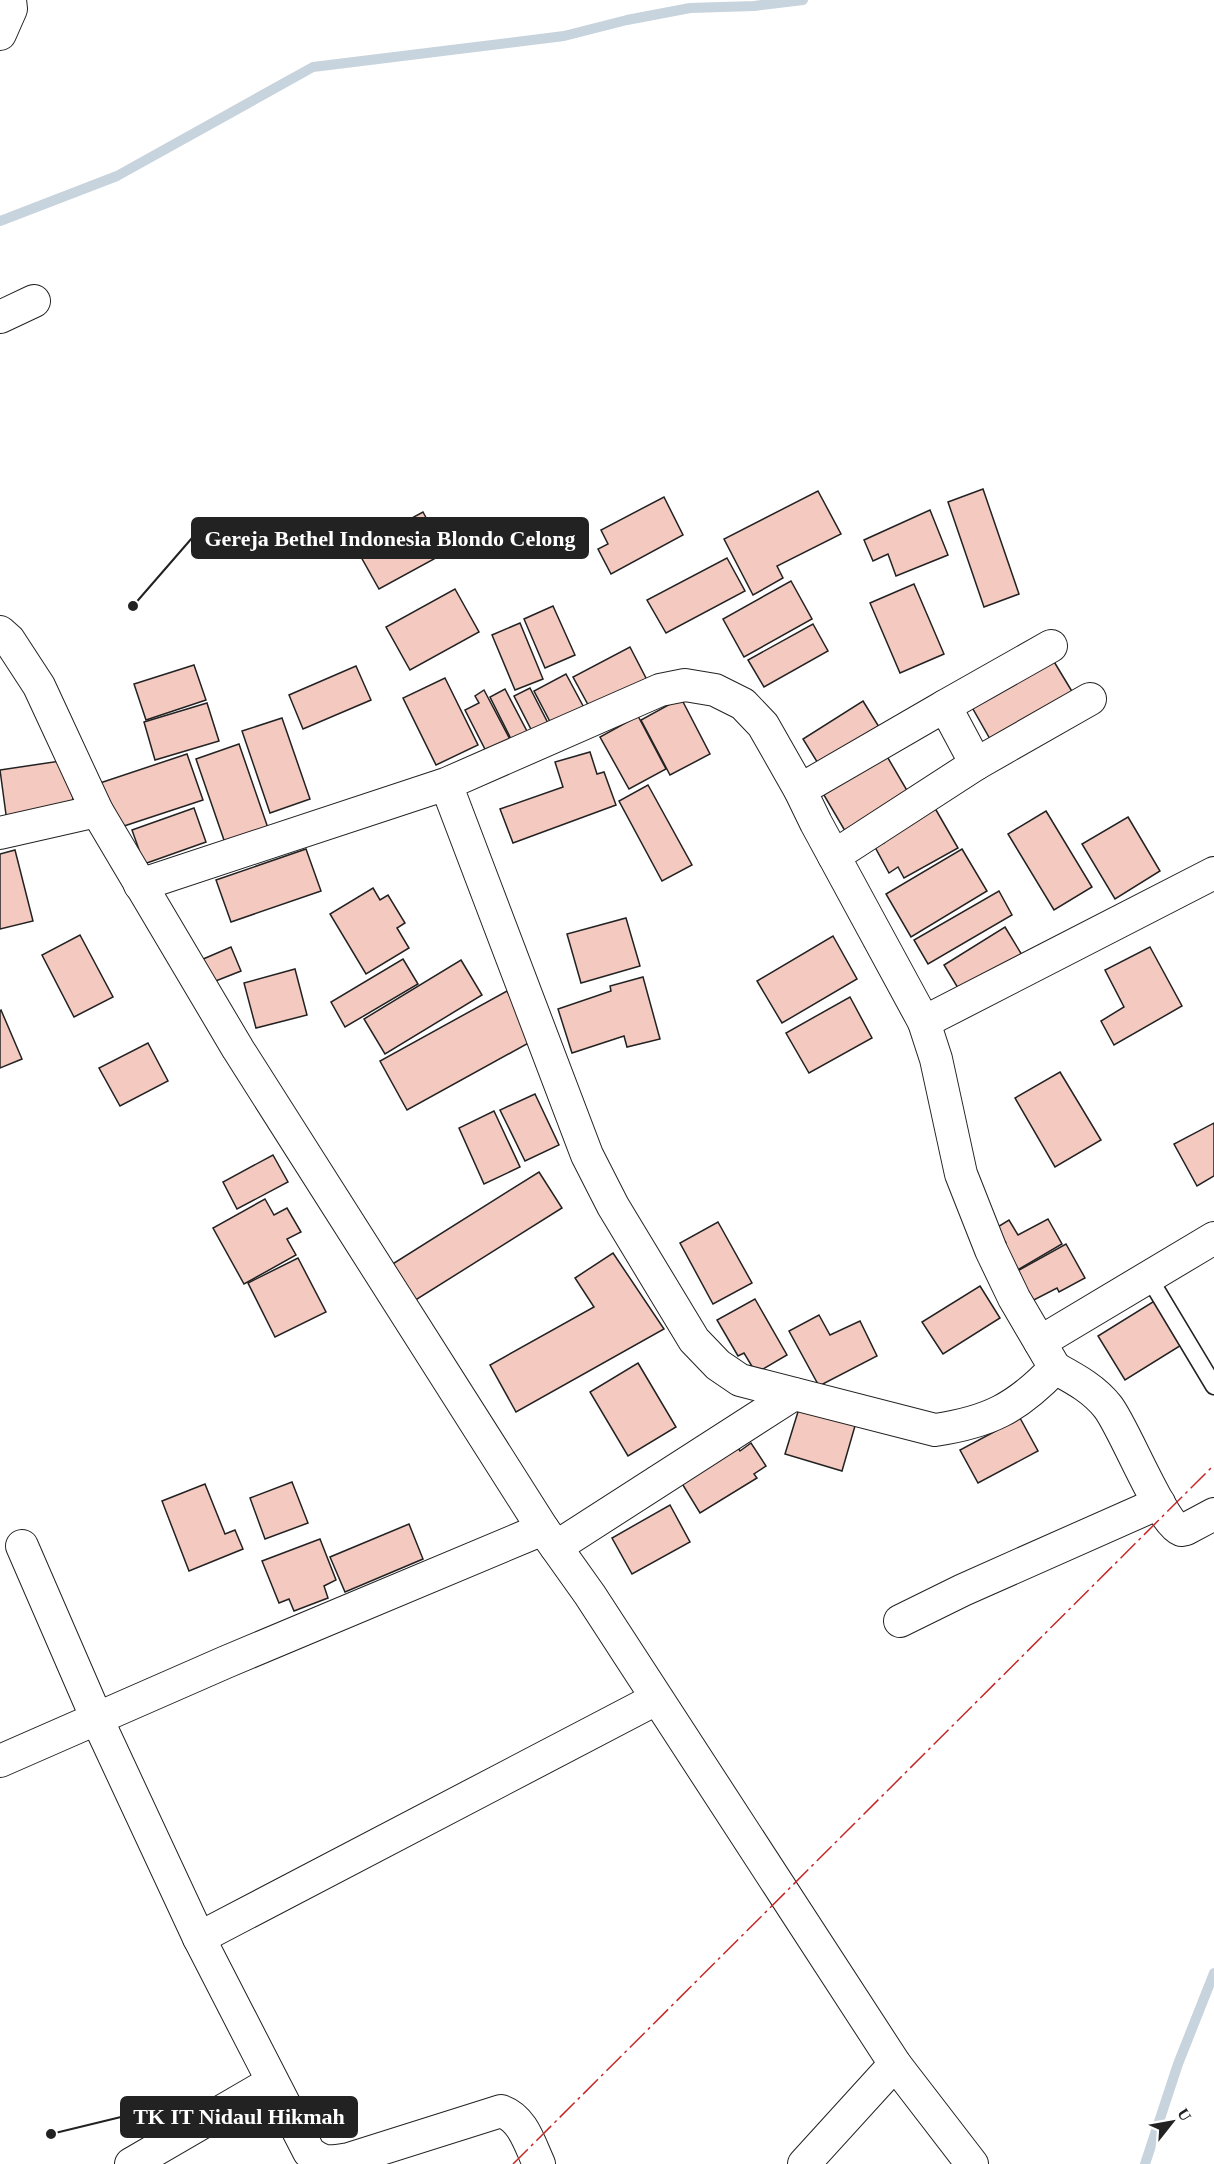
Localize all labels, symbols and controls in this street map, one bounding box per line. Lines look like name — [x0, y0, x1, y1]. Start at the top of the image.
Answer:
callout: Gereja Bethel Indonesia Blondo Celong — [192, 518, 588, 558]
text: Gereja Bethel Indonesia Blondo Celong — [204, 526, 576, 551]
north arrow — [1142, 2092, 1202, 2152]
callout: TK IT Nidaul Hikmah — [121, 2097, 357, 2137]
text: TK IT Nidaul Hikmah — [133, 2104, 345, 2129]
text: U — [1174, 2105, 1195, 2124]

